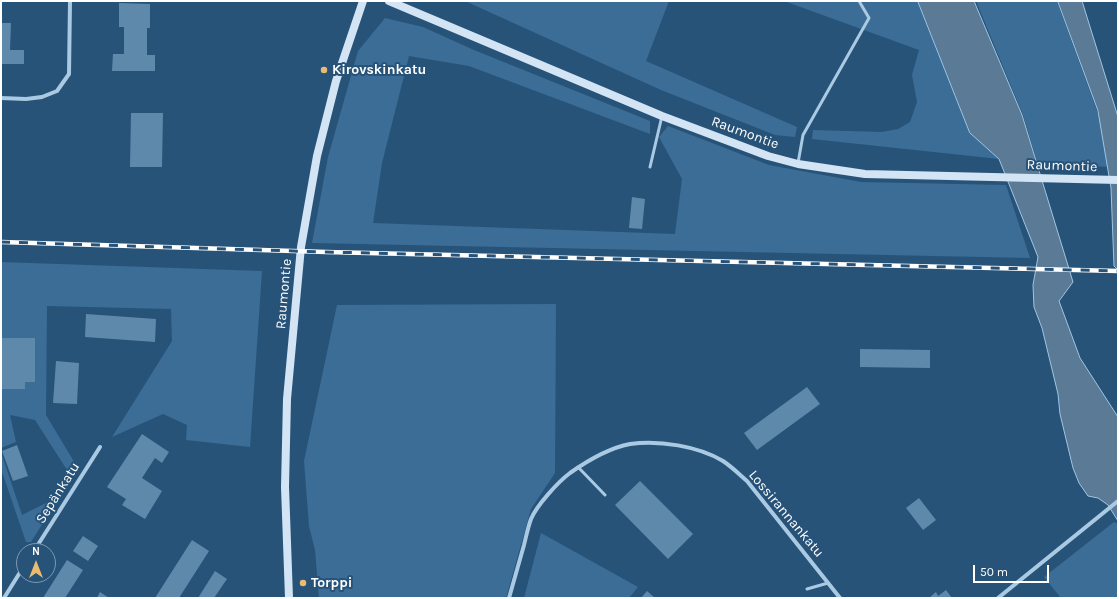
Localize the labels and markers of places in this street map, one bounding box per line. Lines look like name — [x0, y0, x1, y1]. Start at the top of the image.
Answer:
place label: Kirovskinkatu — [332, 62, 426, 78]
marker: Kirovskinkatu — [319, 65, 329, 75]
place label: Torppi — [311, 575, 352, 591]
marker: Torppi — [298, 578, 308, 588]

